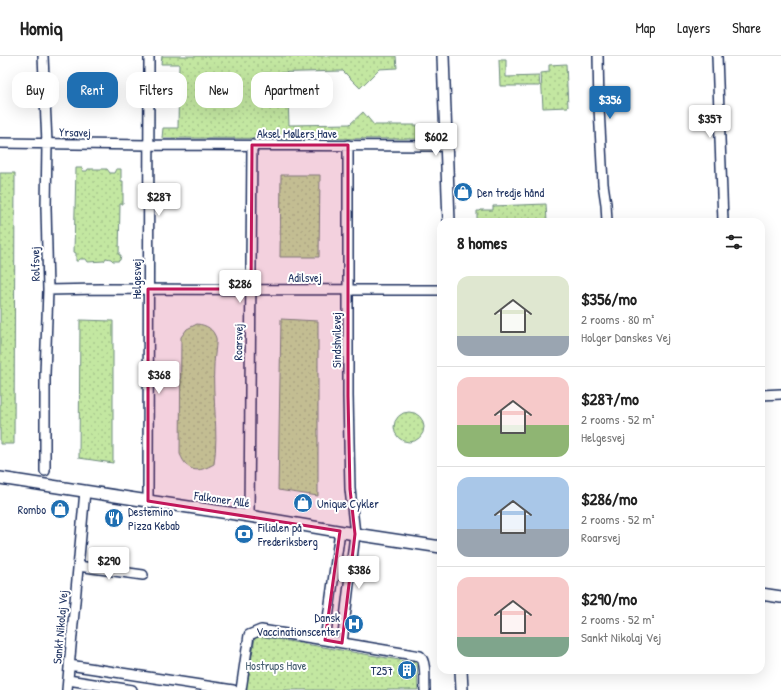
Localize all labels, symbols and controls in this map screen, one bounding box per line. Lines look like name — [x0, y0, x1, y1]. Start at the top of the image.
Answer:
text: Homiq — [20, 15, 63, 41]
text: Map — [635, 18, 655, 37]
text: Layers — [677, 18, 710, 37]
text: Share — [732, 18, 761, 37]
chip: Buy — [12, 72, 59, 108]
chip: Rent — [67, 72, 118, 108]
chip: Filters — [126, 72, 187, 108]
chip: New — [195, 72, 243, 108]
chip: Apartment — [251, 72, 333, 108]
pin: $356 — [586, 86, 634, 120]
text: $356 — [598, 90, 622, 108]
pin: $357 — [686, 105, 734, 139]
text: $357 — [698, 109, 722, 127]
street label: Yrsavej — [59, 123, 91, 141]
pin: $602 — [412, 123, 460, 157]
street label: Aksel Møllers Have — [257, 125, 337, 142]
text: $602 — [424, 127, 448, 145]
shop icon: Den tredje hånd — [452, 181, 474, 203]
pin: $287 — [135, 183, 183, 217]
place label: Den tredje hånd — [477, 184, 544, 201]
text: $287 — [147, 187, 171, 205]
text: 8 homes — [457, 231, 507, 254]
icon: filters — [723, 231, 745, 253]
street label: Rolfsvej — [26, 246, 44, 282]
street label: Helgesvej — [128, 258, 145, 299]
street label: Adilsvej — [288, 269, 322, 286]
pin: $286 — [216, 270, 264, 304]
text: $286 — [228, 274, 252, 292]
text: $356/mo — [581, 287, 637, 310]
icon: home — [489, 292, 537, 340]
text: 2 rooms · 80 m² — [581, 310, 654, 328]
street label: Sindshvilevej — [328, 312, 345, 368]
street label: Roarsvej — [229, 323, 247, 360]
text: Holger Danskes Vej — [581, 328, 671, 346]
pin: $368 — [135, 361, 183, 395]
text: $368 — [147, 365, 171, 383]
text: $287/mo — [581, 387, 639, 410]
icon: home — [489, 393, 537, 441]
text: 2 rooms · 52 m² — [581, 410, 654, 428]
text: Helgesvej — [581, 428, 625, 446]
street label: Falkoner Allé — [192, 487, 251, 511]
text: $286/mo — [581, 487, 637, 510]
shop icon: Unique Cykler — [292, 492, 314, 514]
icon: home — [489, 493, 537, 541]
place label: Unique Cykler — [317, 495, 379, 512]
shop icon: Rombo — [49, 498, 71, 520]
place label: Rombo — [18, 501, 46, 518]
place label: Destemino Pizza Kebab — [128, 503, 180, 534]
restaurant icon: Destemino Pizza Kebab — [103, 507, 125, 529]
text: 2 rooms · 52 m² — [581, 510, 654, 528]
place label: Filialen på Frederiksberg — [257, 519, 318, 550]
bank icon: Filialen på Frederiksberg — [233, 523, 255, 545]
text: Roarsvej — [581, 528, 621, 546]
pin: $290 — [85, 547, 133, 581]
text: $290 — [97, 551, 121, 569]
pin: $386 — [335, 556, 383, 590]
text: $386 — [347, 560, 371, 578]
text: $290/mo — [581, 587, 637, 610]
street label: Sankt Nikolaj Vej — [48, 589, 72, 665]
icon: home — [489, 593, 537, 641]
place label: Dansk Vaccinationscenter — [256, 609, 340, 640]
text: 2 rooms · 52 m² — [581, 610, 654, 628]
hospital icon: Dansk Vaccinationscenter — [343, 613, 365, 635]
text: Sankt Nikolaj Vej — [581, 628, 661, 646]
park label: Hostrups Have — [245, 657, 307, 674]
building icon: T257 — [396, 659, 418, 681]
place label: T257 — [371, 662, 393, 679]

